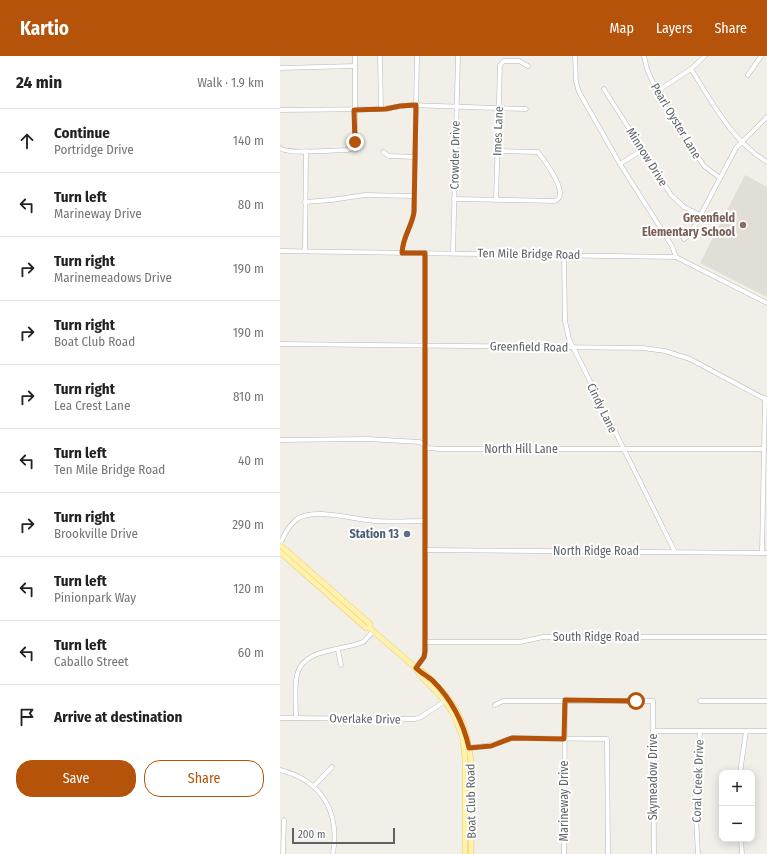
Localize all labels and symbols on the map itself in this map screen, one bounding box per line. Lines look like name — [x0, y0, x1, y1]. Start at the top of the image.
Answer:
street label: Pearl Oyster Lane — [648, 81, 704, 161]
street label: Imes Lane — [490, 106, 506, 156]
street label: Crowder Drive — [447, 120, 463, 189]
street label: Minnow Drive — [623, 125, 671, 189]
route end — [346, 133, 364, 151]
place label: Greenfield Elementary School — [642, 211, 736, 239]
marker: Greenfield Elementary School — [738, 220, 748, 230]
street label: Ten Mile Bridge Road — [478, 246, 580, 262]
street label: Greenfield Road — [490, 339, 568, 355]
street label: Cindy Lane — [584, 381, 620, 435]
street label: North Hill Lane — [484, 442, 558, 456]
place label: Station 13 — [349, 527, 399, 541]
marker: Station 13 — [402, 529, 412, 539]
street label: North Ridge Road — [553, 544, 639, 558]
street label: South Ridge Road — [553, 630, 639, 644]
route start — [627, 692, 645, 710]
street label: Overlake Drive — [329, 711, 401, 727]
street label: Skymeadow Drive — [646, 734, 660, 820]
street label: Coral Creek Drive — [690, 739, 706, 823]
street label: Marineway Drive — [557, 761, 571, 841]
street label: Boat Club Road — [463, 763, 479, 839]
scale bar — [292, 826, 395, 845]

